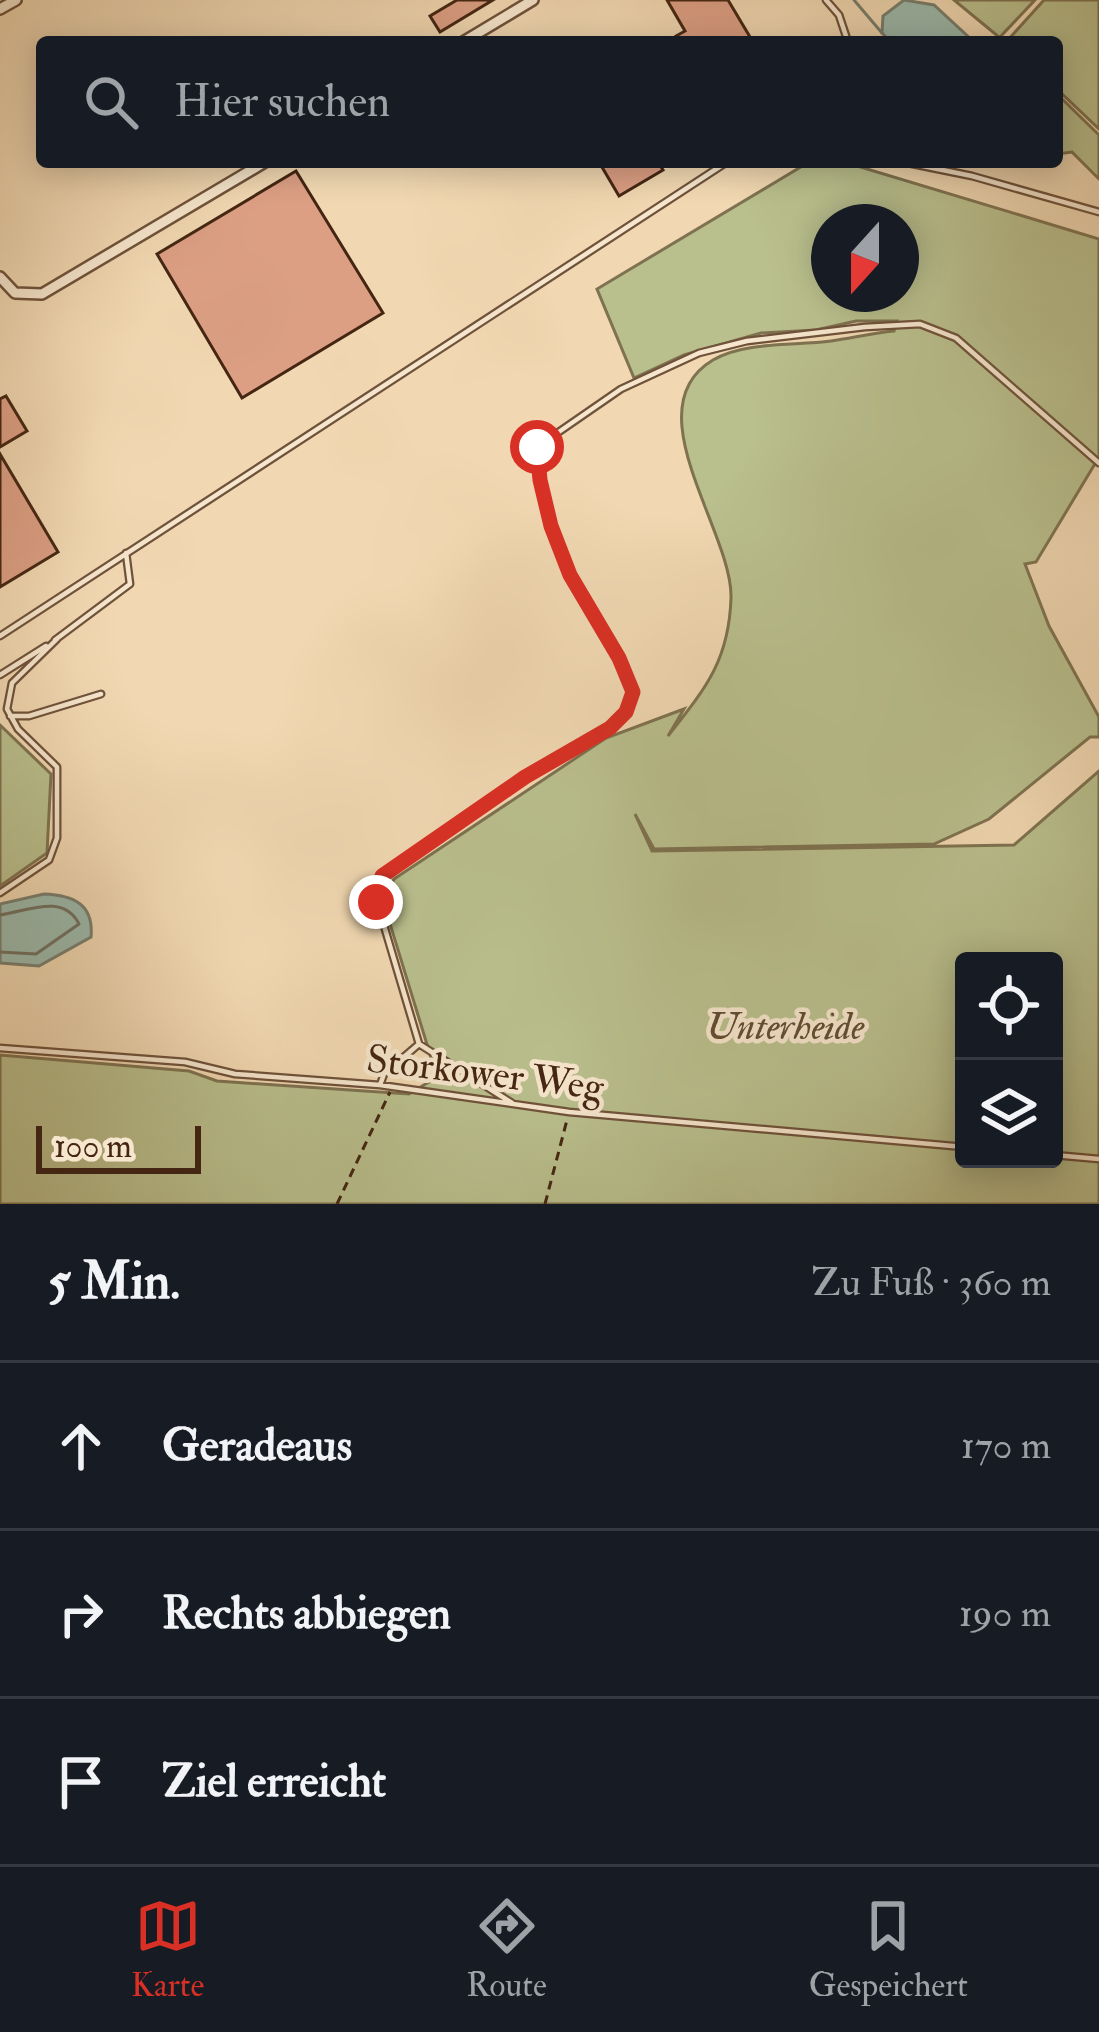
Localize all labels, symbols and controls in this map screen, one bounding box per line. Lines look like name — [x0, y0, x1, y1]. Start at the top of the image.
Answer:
search box — [36, 36, 1063, 168]
icon: search — [78, 69, 144, 135]
text: Hier suchen — [174, 74, 390, 130]
north arrow — [811, 204, 919, 312]
route start — [510, 420, 564, 474]
route end — [349, 875, 403, 929]
map controls — [955, 952, 1063, 1168]
button: locate — [955, 952, 1063, 1060]
park label: Unterheide — [706, 1002, 865, 1051]
street label: Storkower Weg — [364, 1034, 607, 1112]
button: layers — [955, 1060, 1063, 1168]
scale bar — [36, 1120, 201, 1173]
text: 100 m — [54, 1126, 132, 1167]
text: 5 Min. — [48, 1250, 180, 1314]
text: Zu Fuß · 360 m — [811, 1258, 1051, 1307]
icon: ahead — [48, 1413, 114, 1479]
text: Geradeaus — [162, 1418, 352, 1474]
text: 170 m — [961, 1421, 1051, 1470]
icon: right — [48, 1581, 114, 1647]
text: Rechts abbiegen — [162, 1586, 451, 1642]
text: 190 m — [959, 1589, 1051, 1638]
icon: arrive — [48, 1749, 114, 1815]
text: Ziel erreicht — [162, 1754, 386, 1810]
tab: Karte — [131, 1893, 204, 2006]
tab: Route — [466, 1893, 547, 2006]
tab: Gespeichert — [809, 1893, 968, 2006]

